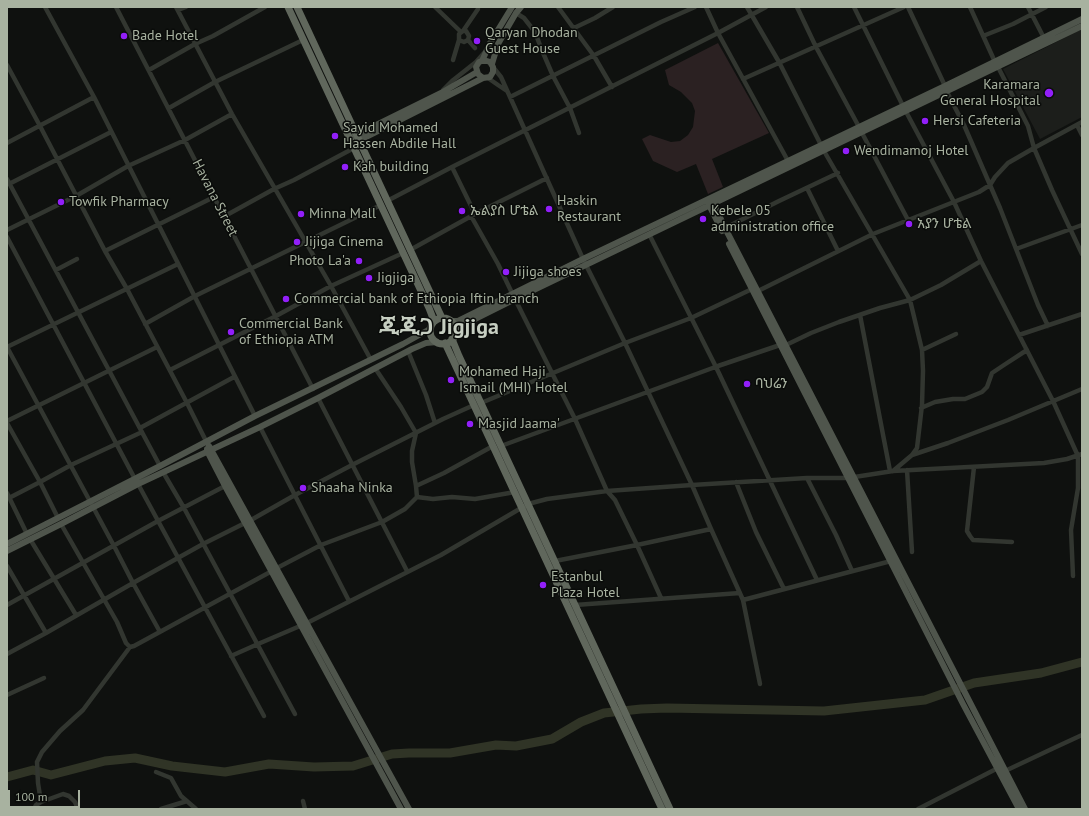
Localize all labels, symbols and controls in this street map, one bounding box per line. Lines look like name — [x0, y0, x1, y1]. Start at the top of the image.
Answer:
place label: Qaryan Dhodan Guest House — [485, 25, 578, 58]
place label: Bade Hotel — [132, 28, 198, 44]
marker: Bade Hotel — [119, 31, 129, 41]
marker: Qaryan Dhodan Guest House — [472, 36, 482, 46]
place label: Karamara General Hospital — [940, 77, 1040, 110]
marker: Karamara General Hospital — [1043, 87, 1055, 99]
place label: Hersi Cafeteria — [933, 113, 1021, 129]
marker: Hersi Cafeteria — [920, 116, 930, 126]
place label: Sayid Mohamed Hassen Abdile Hall — [343, 120, 456, 152]
marker: Sayid Mohamed Hassen Abdile Hall — [330, 131, 340, 141]
place label: Wendimamoj Hotel — [854, 143, 968, 159]
marker: Wendimamoj Hotel — [841, 146, 851, 156]
street label: Havana Street — [188, 157, 242, 239]
place label: Kah building — [353, 159, 429, 175]
marker: Kah building — [340, 162, 350, 172]
place label: Haskin Restaurant — [557, 193, 621, 226]
place label: Towfik Pharmacy — [69, 194, 169, 210]
marker: Towfik Pharmacy — [56, 197, 66, 207]
place label: ኤልያስ ሆቴል — [470, 203, 538, 219]
place label: Kebele 05 administration office — [711, 203, 834, 236]
marker: Haskin Restaurant — [544, 204, 554, 214]
place label: Minna Mall — [309, 206, 376, 222]
marker: ኤልያስ ሆቴል — [457, 206, 467, 216]
marker: Minna Mall — [296, 209, 306, 219]
marker: Kebele 05 administration office — [698, 214, 708, 224]
place label: አያን ሆቴል — [917, 216, 972, 232]
marker: አያን ሆቴል — [904, 219, 914, 229]
place label: Jijiga Cinema — [305, 234, 383, 250]
marker: Jijiga Cinema — [292, 237, 302, 247]
place label: Photo La'a — [289, 253, 351, 269]
marker: Photo La'a — [354, 256, 364, 266]
place label: Jijiga shoes — [514, 264, 582, 280]
marker: Jijiga shoes — [501, 267, 511, 277]
place label: Jigjiga — [377, 270, 414, 286]
marker: Jigjiga — [364, 273, 374, 283]
place label: Commercial bank of Ethiopia Iftin branch — [294, 291, 539, 307]
marker: Commercial bank of Ethiopia Iftin branch — [281, 294, 291, 304]
district label: ጂጂጋ Jigjiga — [379, 315, 499, 341]
place label: Commercial Bank of Ethiopia ATM — [239, 316, 343, 348]
marker: Commercial Bank of Ethiopia ATM — [226, 327, 236, 337]
place label: Mohamed Haji Ismail (MHI) Hotel — [459, 364, 568, 396]
marker: Mohamed Haji Ismail (MHI) Hotel — [446, 375, 456, 385]
place label: ባህሬን — [755, 376, 787, 392]
marker: ባህሬን — [742, 379, 752, 389]
place label: Masjid Jaama' — [478, 416, 560, 432]
marker: Masjid Jaama' — [465, 419, 475, 429]
place label: Shaaha Ninka — [311, 480, 393, 496]
marker: Shaaha Ninka — [298, 483, 308, 493]
place label: Estanbul Plaza Hotel — [551, 569, 620, 602]
marker: Estanbul Plaza Hotel — [538, 580, 548, 590]
scale bar — [10, 782, 82, 808]
text: 100 m — [15, 789, 48, 804]

